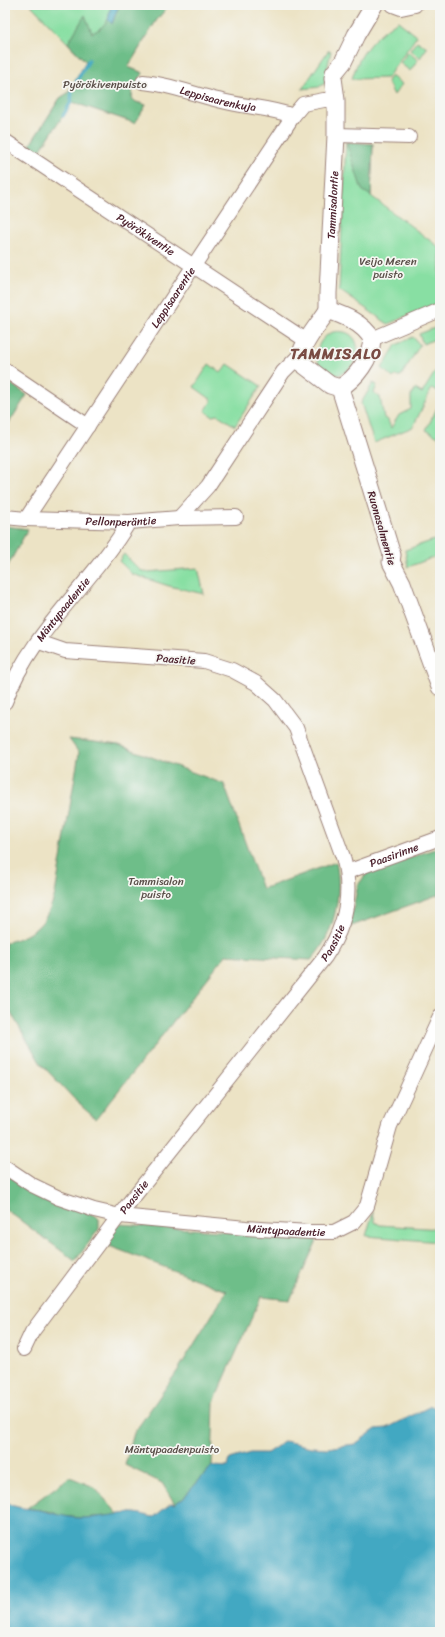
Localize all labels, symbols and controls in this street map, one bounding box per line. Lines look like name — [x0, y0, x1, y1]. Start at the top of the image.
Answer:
park label: Pyörökivenpuisto — [63, 75, 147, 94]
street label: Leppisaarenkuja — [178, 81, 258, 117]
street label: Tammisalontie — [322, 170, 344, 240]
street label: Pyörökiventie — [113, 208, 179, 261]
park label: Veijo Meren puisto — [359, 252, 417, 284]
street label: Leppisaarentie — [146, 263, 201, 332]
district label: TAMMISALO — [290, 341, 382, 367]
street label: Ruonasalmentie — [362, 489, 401, 568]
street label: Pellonperäntie — [85, 511, 157, 532]
street label: Mäntypaadentie — [31, 573, 96, 646]
street label: Paasitie — [156, 649, 197, 670]
street label: Paasirinne — [367, 838, 422, 873]
park label: Tammisalon puisto — [128, 872, 184, 904]
street label: Paasitie — [316, 922, 351, 966]
street label: Paasitie — [115, 1176, 154, 1218]
street label: Mäntypaadentie — [246, 1219, 326, 1242]
park label: Mäntypaadenpuisto — [125, 1440, 220, 1459]

